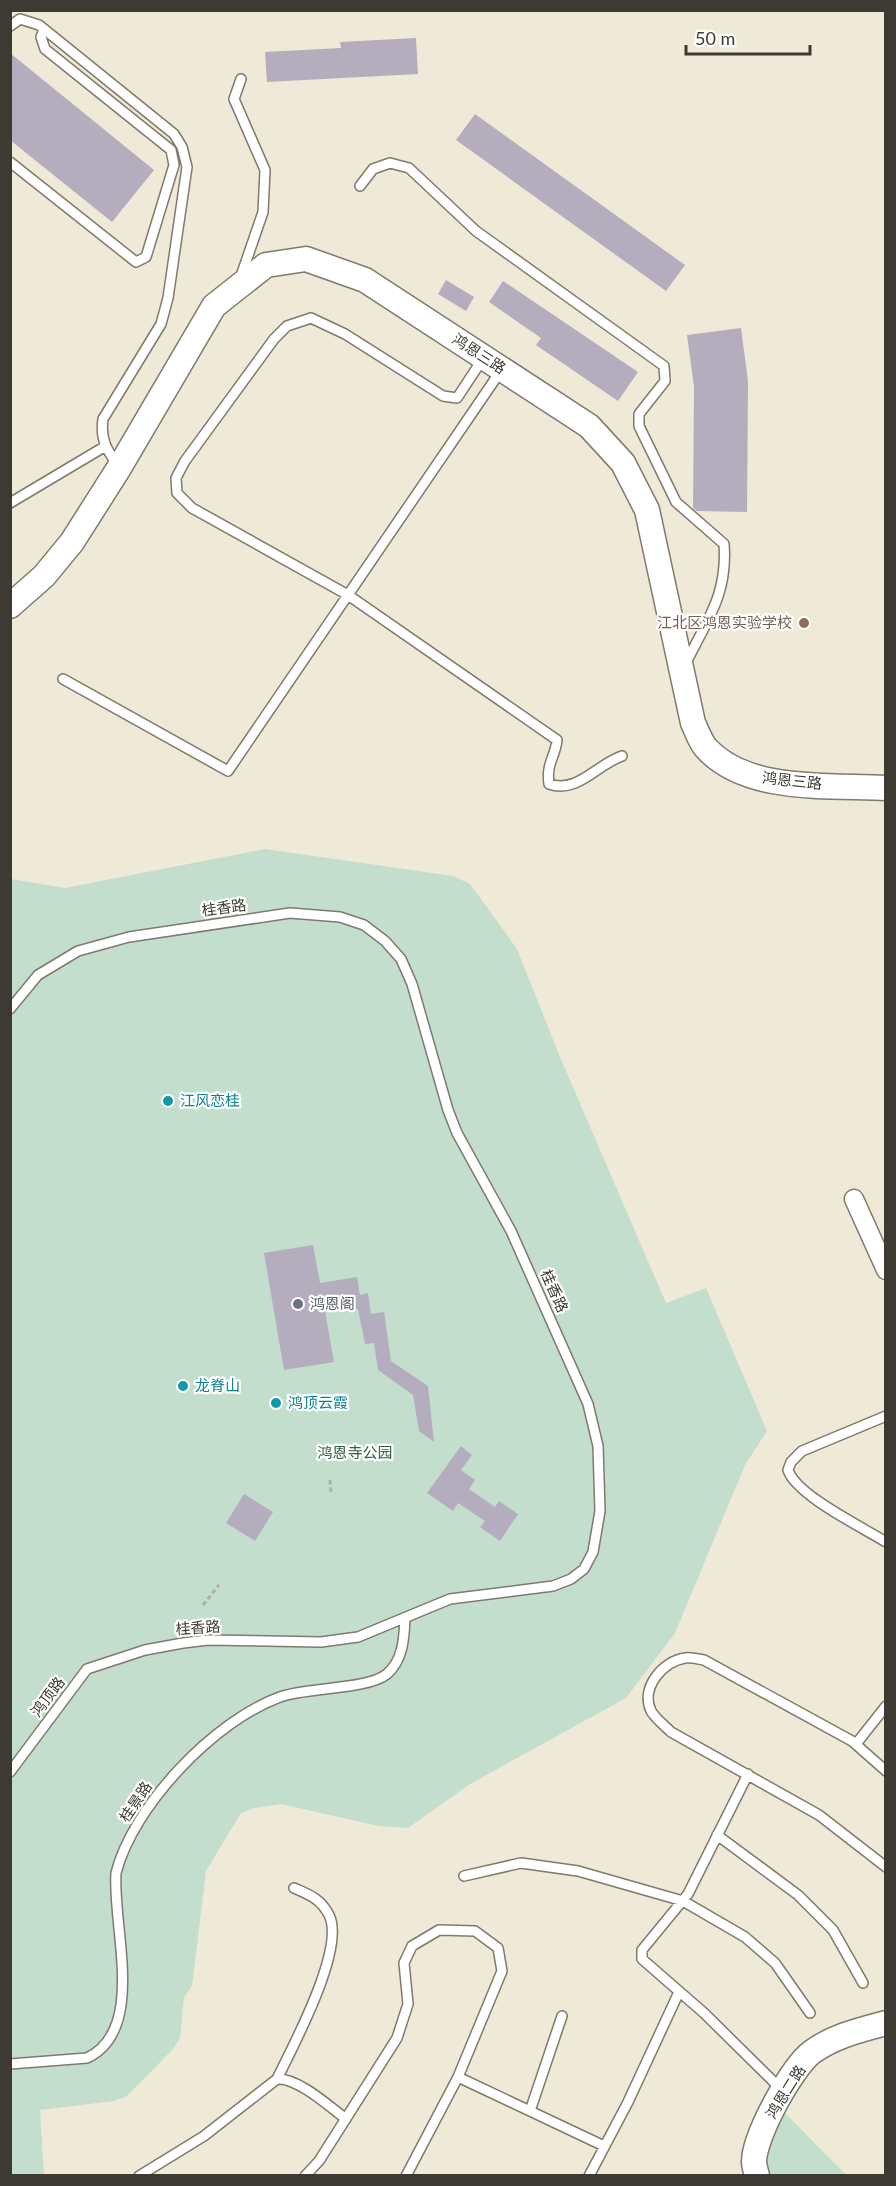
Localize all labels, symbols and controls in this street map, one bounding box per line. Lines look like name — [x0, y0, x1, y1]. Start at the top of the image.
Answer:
scale bar — [686, 18, 810, 56]
text: 50 m — [695, 27, 735, 49]
street label: 鸿恩三路 — [449, 329, 510, 377]
place label: 江北区鸿恩实验学校 — [657, 613, 792, 631]
marker: 江北区鸿恩实验学校 — [797, 616, 811, 630]
street label: 鸿恩三路 — [761, 768, 823, 792]
street label: 桂香路 — [200, 895, 247, 919]
place label: 江风恋桂 — [180, 1091, 240, 1109]
marker: 江风恋桂 — [161, 1094, 175, 1108]
street label: 桂香路 — [538, 1266, 572, 1315]
place label: 鸿恩阁 — [310, 1294, 355, 1312]
marker: 鸿恩阁 — [291, 1297, 305, 1311]
place label: 龙脊山 — [195, 1376, 240, 1394]
marker: 龙脊山 — [176, 1379, 190, 1393]
place label: 鸿顶云霞 — [288, 1393, 348, 1411]
marker: 鸿顶云霞 — [269, 1396, 283, 1410]
park label: 鸿恩寺公园 — [317, 1443, 393, 1461]
street label: 桂香路 — [175, 1616, 221, 1638]
street label: 鸿顶路 — [26, 1673, 68, 1720]
street label: 桂景路 — [115, 1778, 155, 1825]
street label: 鸿恩二路 — [762, 2061, 809, 2122]

